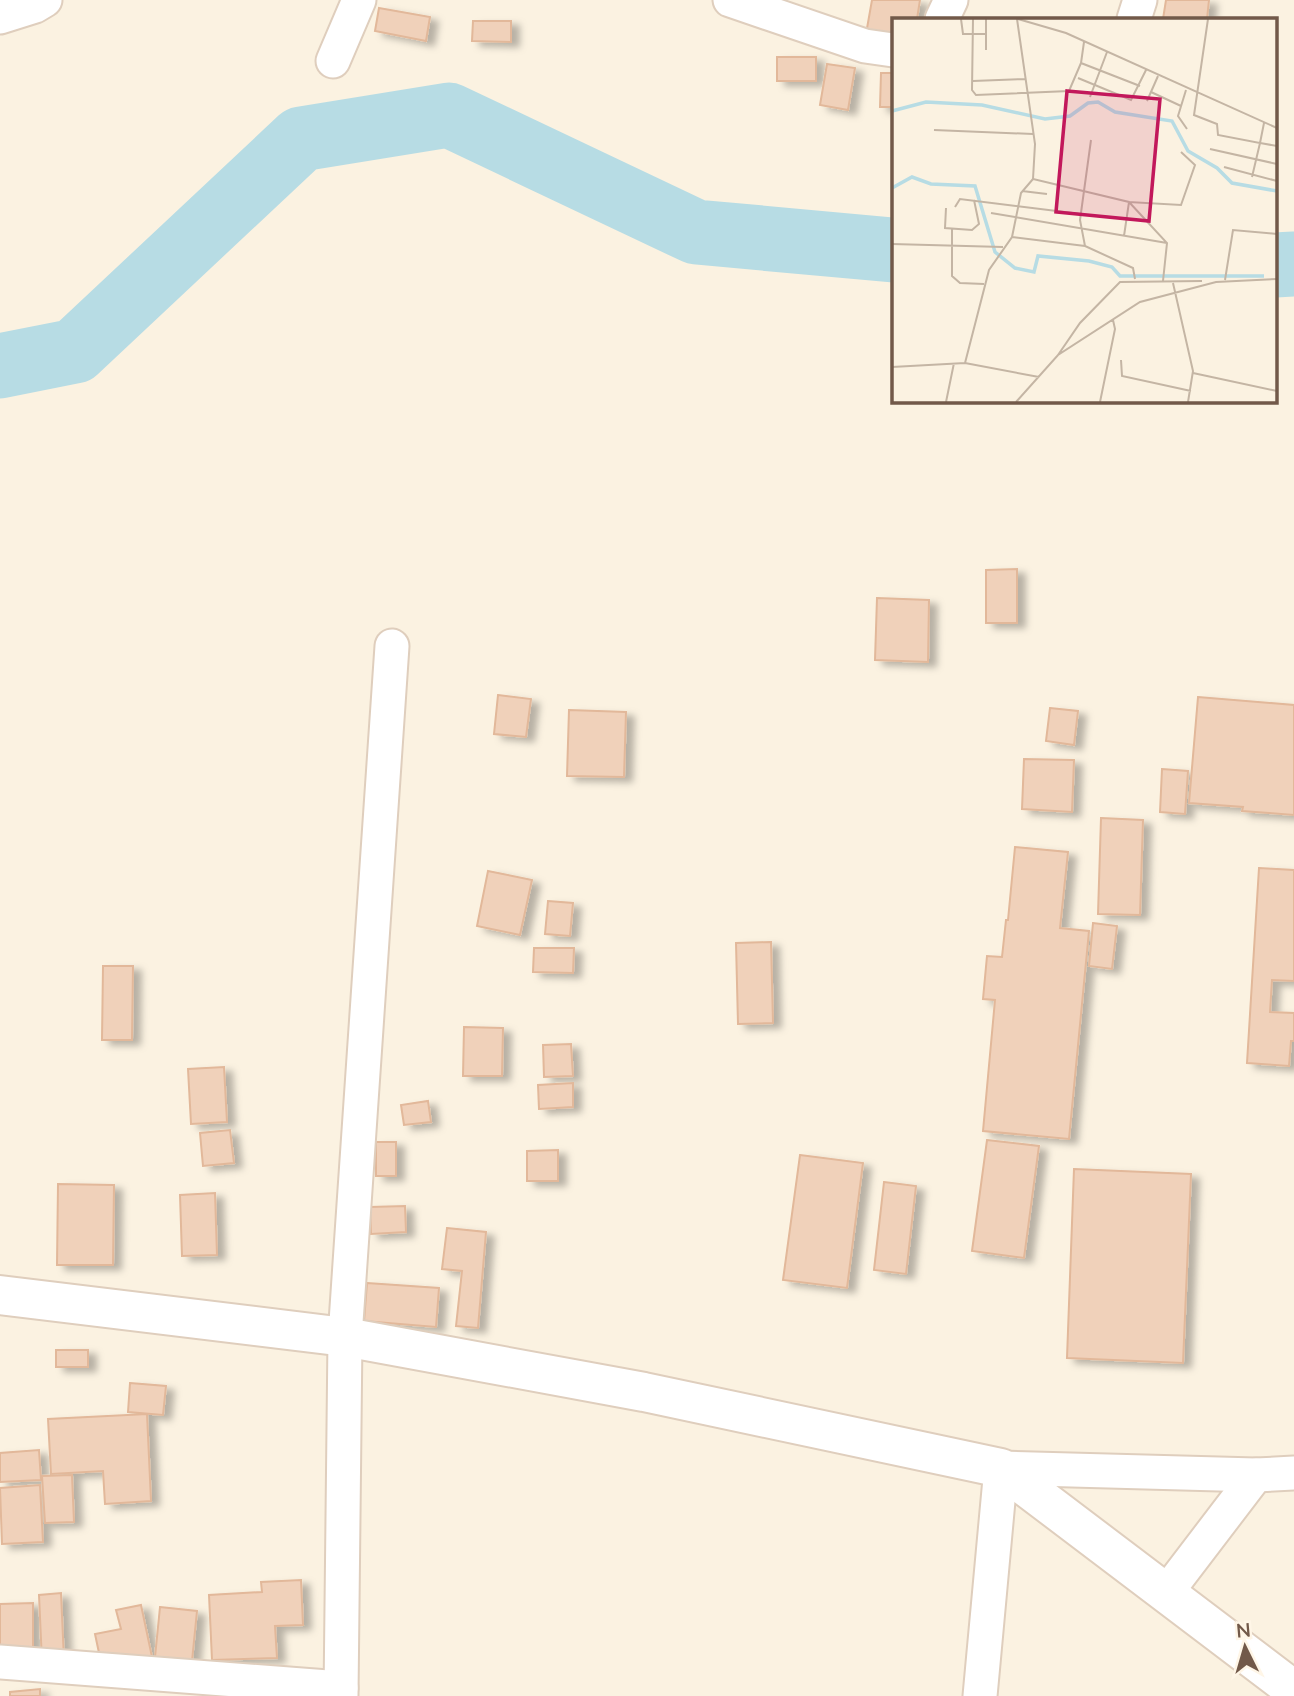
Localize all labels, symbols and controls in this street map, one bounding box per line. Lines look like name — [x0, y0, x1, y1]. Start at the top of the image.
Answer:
inset map — [892, 18, 1276, 402]
north arrow — [1210, 1612, 1280, 1682]
text: N — [1235, 1617, 1252, 1642]

